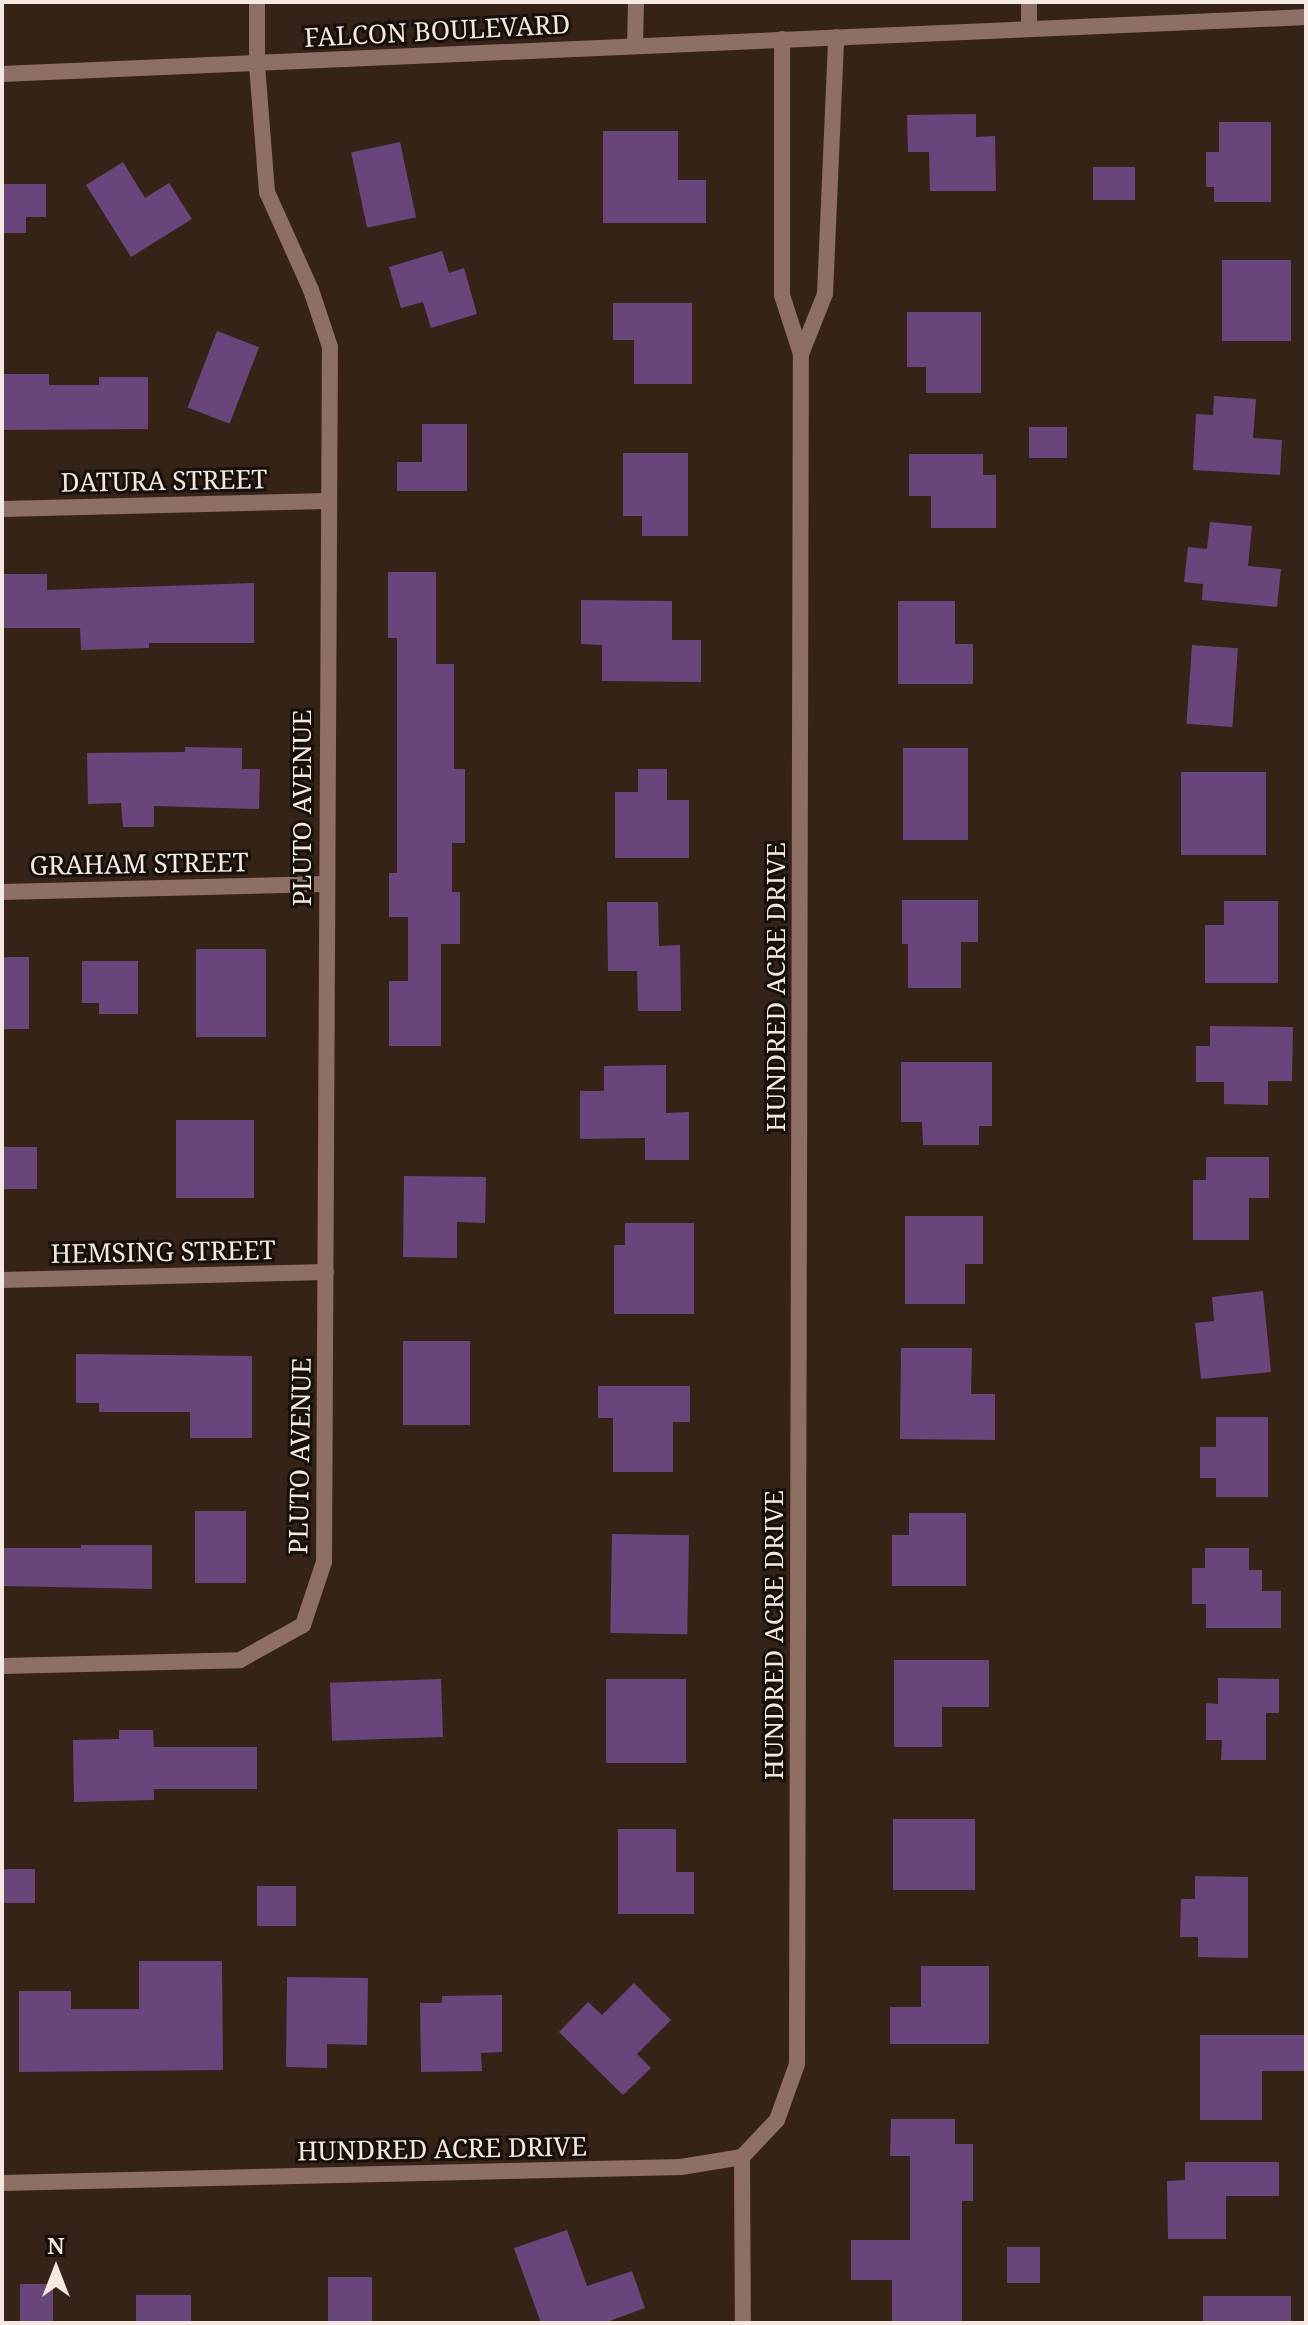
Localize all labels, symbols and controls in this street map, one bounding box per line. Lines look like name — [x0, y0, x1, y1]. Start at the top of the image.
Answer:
street label: FALCON BOULEVARD — [303, 8, 571, 54]
street label: DATURA STREET — [60, 464, 268, 498]
street label: PLUTO AVENUE — [286, 710, 318, 906]
street label: HUNDRED ACRE DRIVE — [760, 842, 792, 1132]
street label: GRAHAM STREET — [29, 846, 249, 882]
street label: HEMSING STREET — [50, 1234, 276, 1270]
street label: PLUTO AVENUE — [283, 1357, 317, 1555]
street label: HUNDRED ACRE DRIVE — [758, 1490, 790, 1780]
street label: HUNDRED ACRE DRIVE — [297, 2131, 587, 2167]
north arrow — [16, 2229, 96, 2309]
text: N — [47, 2230, 65, 2260]

